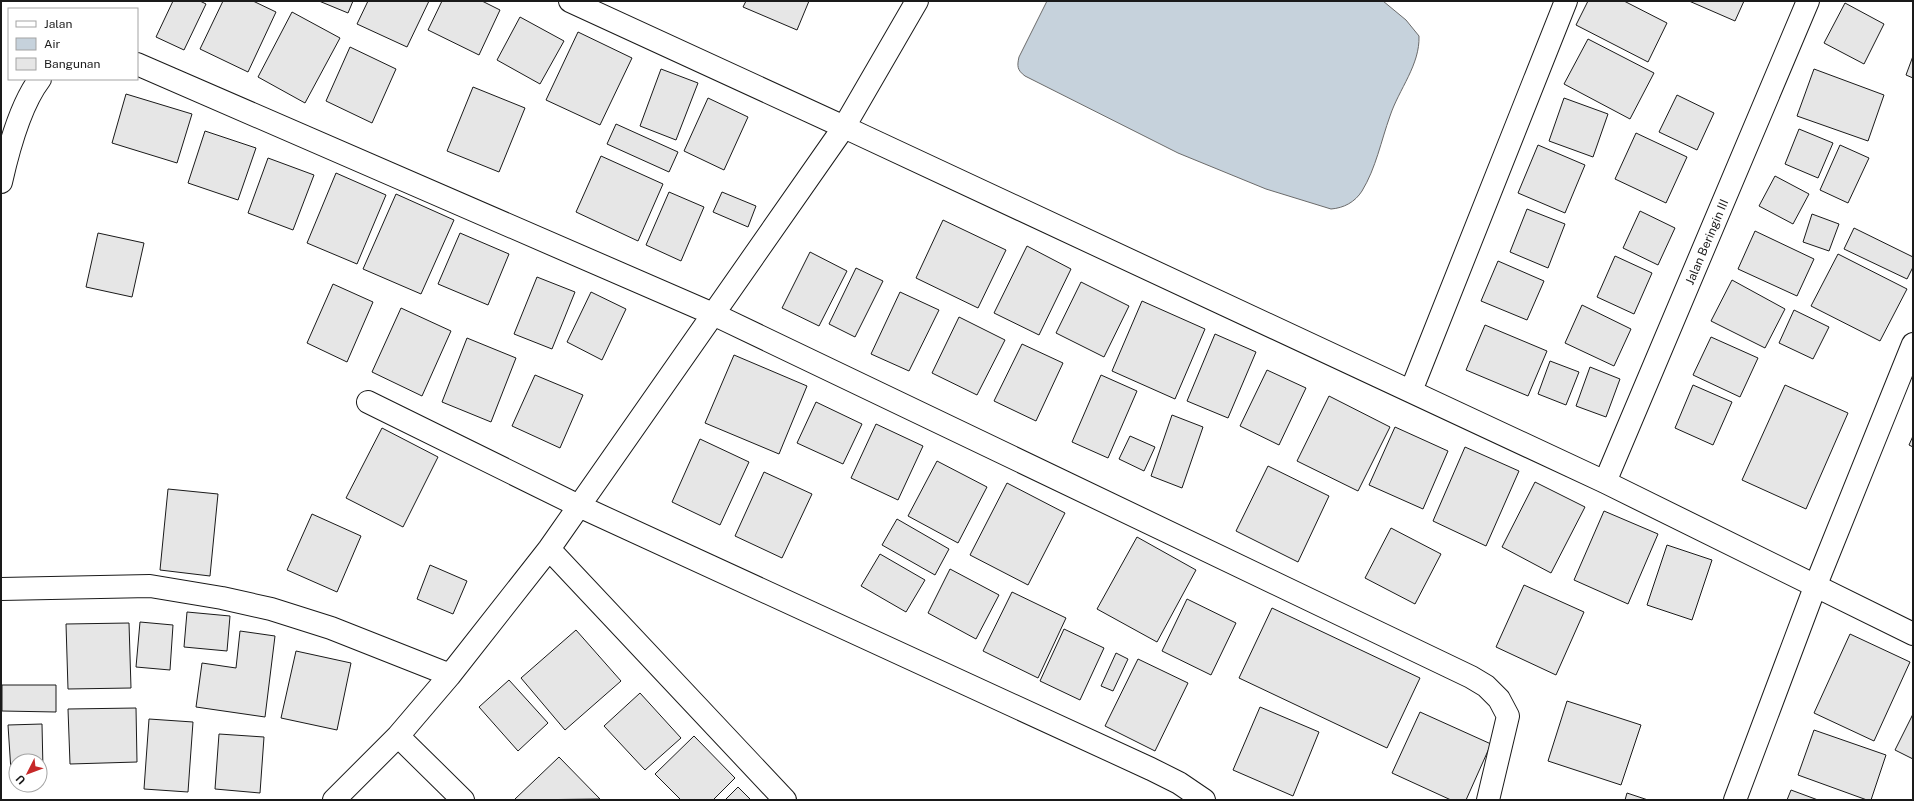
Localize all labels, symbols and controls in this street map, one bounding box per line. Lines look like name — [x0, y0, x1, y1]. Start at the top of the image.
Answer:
legend — [8, 8, 138, 80]
text: Jalan — [44, 17, 73, 31]
text: Air — [44, 37, 61, 51]
text: Bangunan — [44, 57, 100, 71]
street label: Jalan Beringin III — [1683, 197, 1731, 287]
north arrow — [8, 753, 48, 793]
text: U — [13, 773, 28, 787]

